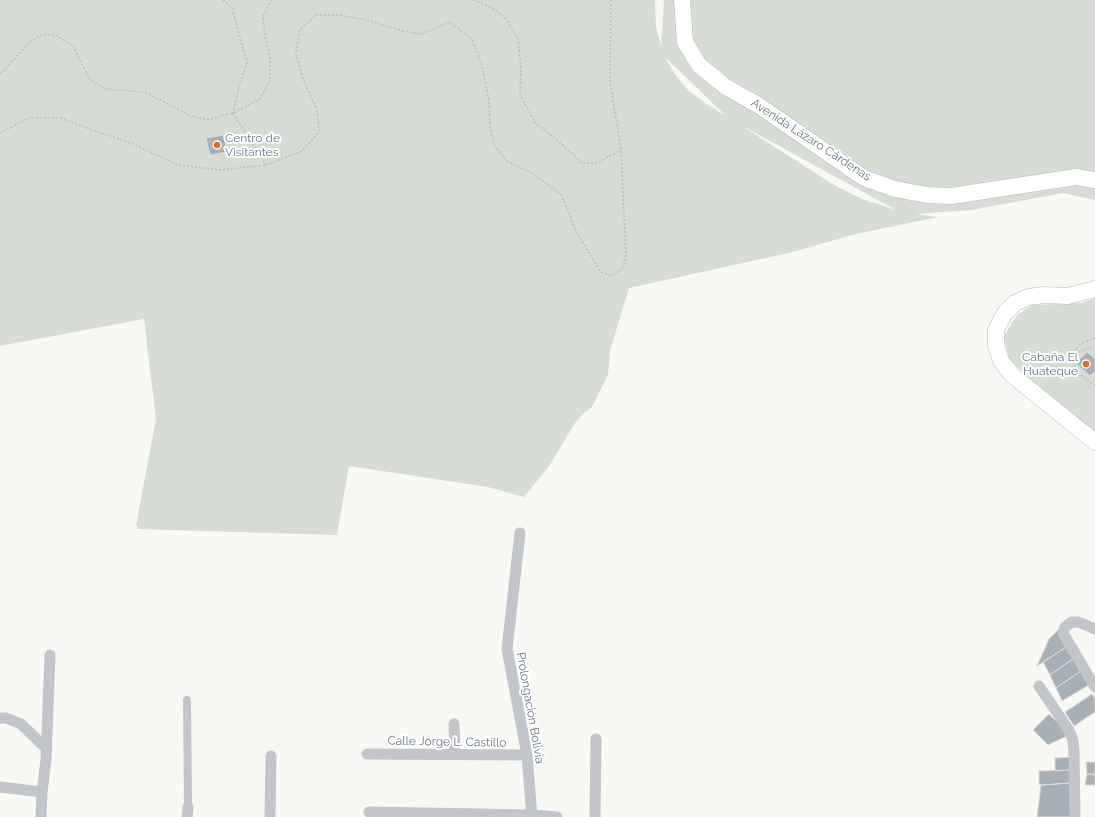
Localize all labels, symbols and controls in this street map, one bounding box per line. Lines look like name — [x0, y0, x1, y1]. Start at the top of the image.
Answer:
street label: Avenida Lázaro Cárdenas — [748, 96, 874, 184]
place label: Centro de Visitantes — [225, 131, 280, 159]
marker: Centro de Visitantes — [212, 140, 222, 150]
place label: Cabaña El Huateque — [1022, 350, 1078, 378]
marker: Cabaña El Huateque — [1081, 359, 1091, 369]
street label: Prolongación Bolivia — [513, 651, 547, 765]
street label: Calle Jorge L. Castillo — [387, 734, 507, 750]

